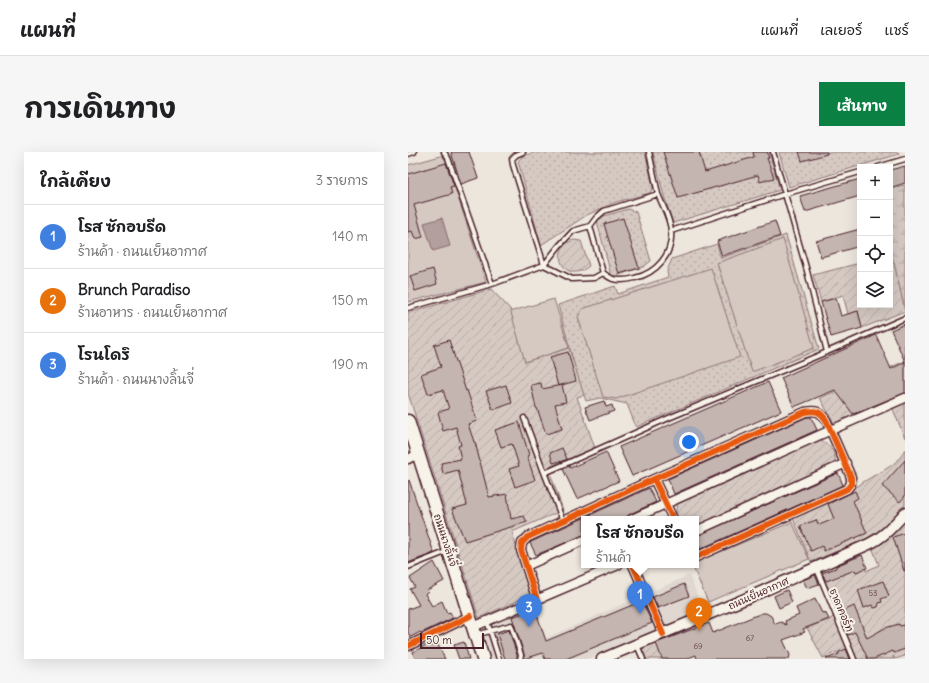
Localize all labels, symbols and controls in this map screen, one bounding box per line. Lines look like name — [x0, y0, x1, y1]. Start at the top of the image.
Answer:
text: แผนที่ — [20, 18, 76, 42]
text: แผนที่ — [760, 21, 798, 39]
text: เลเยอร์ — [820, 21, 862, 39]
text: แชร์ — [884, 21, 909, 39]
button: เส้นทาง — [819, 82, 905, 126]
text: การเดินทาง — [24, 90, 176, 126]
map controls — [857, 164, 893, 308]
button: + — [857, 164, 893, 200]
text: ใกล้เคียง — [40, 170, 111, 192]
text: 3 รายการ — [316, 172, 368, 189]
button: − — [857, 200, 893, 236]
text: โรส ซักอบรีด — [78, 217, 166, 236]
text: 1 — [50, 228, 56, 245]
text: 140 m — [332, 228, 368, 245]
button: locate — [857, 236, 893, 272]
text: ร้านค้า · ถนนเย็นอากาศ — [78, 243, 206, 260]
button: layers — [857, 272, 893, 308]
text: Brunch Paradiso — [78, 280, 190, 299]
text: 2 — [49, 292, 57, 309]
text: 150 m — [332, 292, 368, 309]
text: ร้านอาหาร · ถนนเย็นอากาศ — [78, 304, 227, 321]
text: โรนโดริ — [78, 345, 130, 364]
text: 3 — [49, 356, 57, 373]
text: 190 m — [332, 356, 368, 373]
text: ร้านค้า · ถนนนางลิ้นจี่ — [78, 371, 194, 388]
your location — [679, 432, 699, 452]
street label: ถนนนางลิ้นจี่ — [431, 511, 463, 569]
popup — [581, 516, 699, 568]
text: โรส ซักอบรีด — [596, 523, 684, 542]
text: ร้านค้า — [596, 549, 631, 566]
street label: ถนนเย็นอากาศ — [726, 573, 791, 613]
pin: 1 — [627, 581, 653, 614]
street label: ธาดาคอร์ท — [827, 586, 857, 634]
house number: 53 — [868, 588, 878, 598]
pin: 3 — [516, 594, 542, 627]
pin: 2 — [686, 598, 712, 631]
scale bar — [420, 631, 484, 650]
text: 50 m — [426, 633, 452, 647]
house number: 67 — [746, 633, 754, 643]
house number: 69 — [693, 641, 703, 651]

